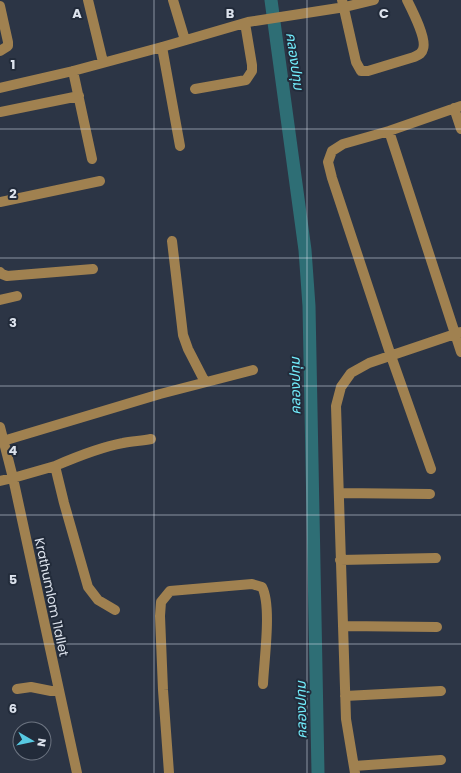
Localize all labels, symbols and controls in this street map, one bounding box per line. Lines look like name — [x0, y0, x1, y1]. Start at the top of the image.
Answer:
text: A — [72, 4, 82, 23]
text: B — [226, 4, 235, 23]
text: C — [379, 4, 389, 23]
water label: คลองปทุม — [281, 31, 309, 92]
text: 1 — [11, 55, 15, 74]
text: 2 — [9, 184, 17, 203]
text: 3 — [9, 313, 17, 332]
water label: คลองปทุม — [284, 356, 306, 415]
text: 4 — [9, 441, 18, 460]
street label: Krathumlom 11allet — [30, 536, 73, 658]
text: 5 — [9, 570, 17, 589]
water label: คลองปทุม — [290, 680, 312, 739]
text: 6 — [9, 699, 17, 718]
north arrow — [12, 721, 52, 761]
text: N — [33, 737, 50, 748]

